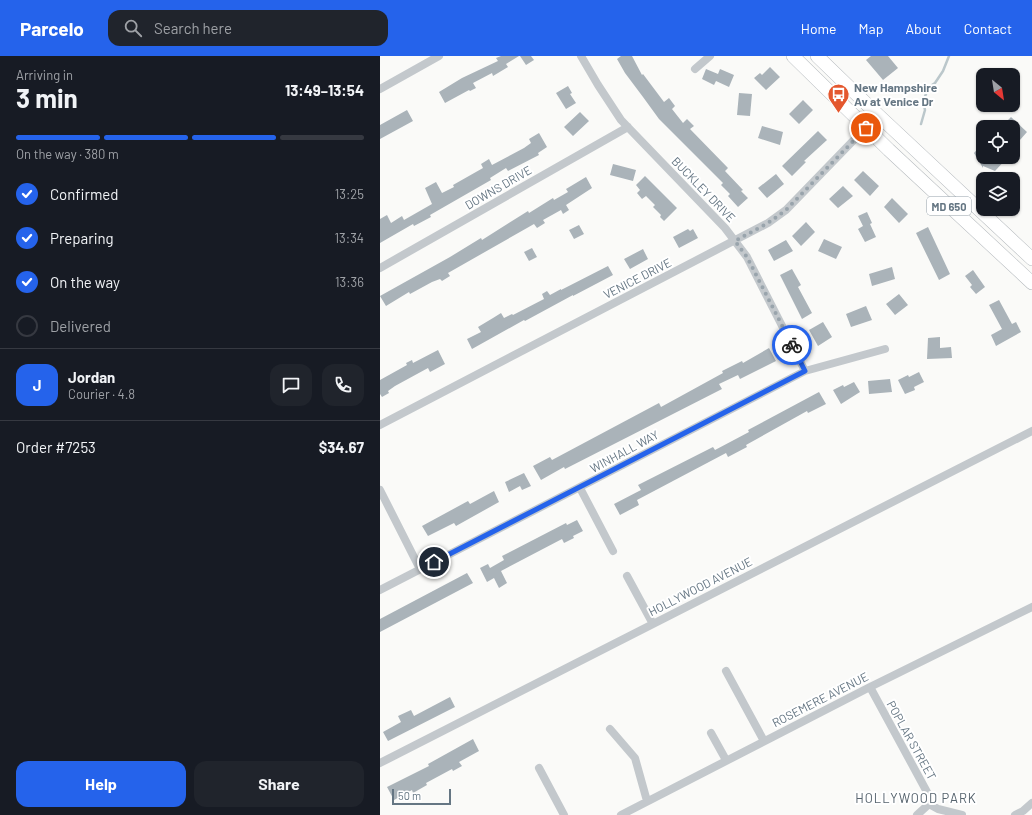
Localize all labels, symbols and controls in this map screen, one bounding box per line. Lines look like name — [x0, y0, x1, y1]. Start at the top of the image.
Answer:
search box — [108, 10, 388, 46]
text: Parcelo — [20, 17, 84, 40]
icon: search — [122, 17, 144, 39]
text: Search here — [154, 19, 232, 37]
text: Home — [801, 20, 837, 37]
text: Map — [859, 20, 883, 37]
text: About — [905, 20, 942, 37]
text: Contact — [964, 20, 1012, 37]
text: Arriving in — [16, 67, 73, 83]
north arrow — [976, 68, 1020, 112]
map controls — [976, 68, 1020, 216]
place label: New Hampshire Av at Venice Dr — [854, 80, 938, 108]
text: 13:49–13:54 — [285, 81, 364, 99]
bus stop icon: New Hampshire Av at Venice Dr — [825, 81, 851, 114]
text: 3 min — [16, 82, 78, 113]
pin — [849, 111, 883, 145]
icon: bag — [855, 117, 877, 139]
button: locate — [976, 120, 1020, 164]
text: On the way · 380 m — [16, 146, 119, 162]
street label: BUCKLEY DRIVE — [669, 154, 739, 224]
street label: DOWNS DRIVE — [462, 162, 534, 212]
button: layers — [976, 172, 1020, 216]
icon: check — [16, 183, 38, 205]
text: Confirmed — [50, 185, 118, 203]
text: 13:25 — [335, 186, 364, 202]
road number: MD 650 — [927, 197, 971, 215]
icon: check — [16, 227, 38, 249]
text: Preparing — [50, 229, 114, 247]
text: 13:34 — [334, 230, 364, 246]
street label: VENICE DRIVE — [601, 255, 673, 301]
icon: check — [16, 271, 38, 293]
text: On the way — [50, 273, 120, 291]
text: 13:36 — [335, 274, 364, 290]
text: Delivered — [50, 317, 111, 335]
courier — [772, 325, 812, 365]
icon: bike — [781, 334, 803, 356]
button: chat — [270, 364, 312, 406]
button: phone — [322, 364, 364, 406]
text: Jordan — [68, 368, 115, 386]
text: J — [33, 376, 41, 394]
text: Courier · 4.8 — [68, 386, 135, 402]
street label: WINHALL WAY — [587, 427, 661, 475]
text: Order #7253 — [16, 438, 96, 456]
text: $34.67 — [319, 438, 364, 456]
pin — [417, 545, 451, 579]
icon: home — [423, 551, 445, 573]
street label: HOLLYWOOD AVENUE — [646, 554, 754, 618]
street label: ROSEMERE AVENUE — [770, 669, 870, 729]
street label: POPLAR STREET — [884, 698, 940, 782]
button: Help — [16, 761, 186, 807]
button: Share — [194, 761, 364, 807]
scale bar — [392, 787, 451, 806]
text: 50 m — [398, 789, 421, 802]
district label: HOLLYWOOD PARK — [855, 790, 977, 806]

